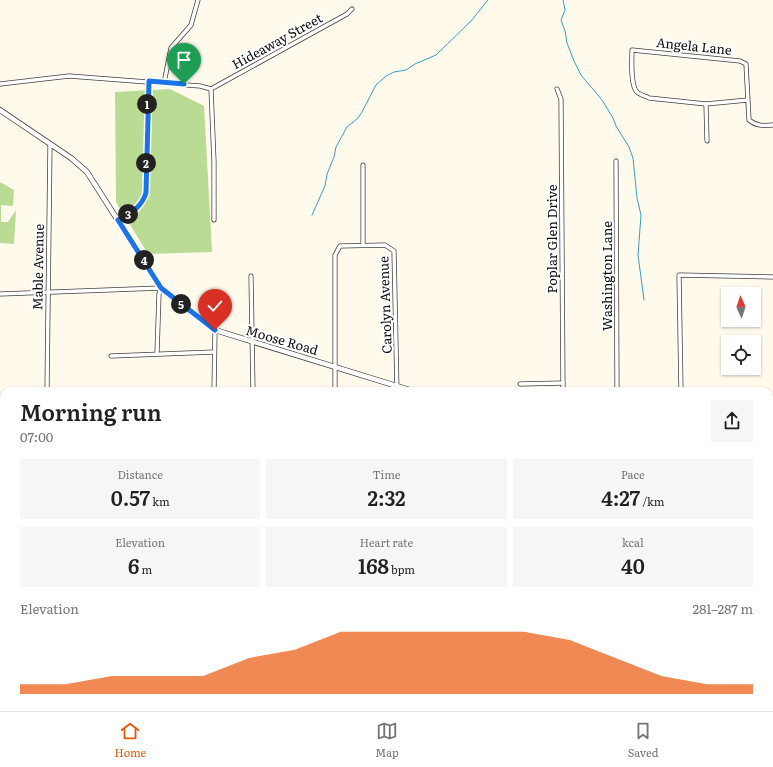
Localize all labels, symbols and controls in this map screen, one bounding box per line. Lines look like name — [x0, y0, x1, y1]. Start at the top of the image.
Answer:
street label: Hideaway Street — [228, 7, 326, 73]
street label: Angela Lane — [655, 32, 733, 59]
pin — [167, 43, 201, 84]
icon: arrive — [173, 49, 195, 71]
pin: 1 — [137, 94, 157, 114]
text: 1 — [145, 96, 149, 112]
pin: 2 — [136, 153, 156, 173]
text: 2 — [143, 155, 149, 171]
street label: Poplar Glen Drive — [542, 184, 561, 294]
pin: 3 — [118, 204, 138, 224]
text: 3 — [125, 206, 131, 222]
street label: Washington Lane — [597, 221, 616, 331]
street label: Mable Avenue — [27, 223, 48, 310]
pin: 4 — [134, 250, 154, 270]
text: 4 — [141, 252, 147, 268]
street label: Carolyn Avenue — [373, 256, 396, 354]
north arrow — [721, 287, 761, 327]
map controls — [721, 287, 761, 375]
pin — [198, 289, 232, 330]
pin: 5 — [171, 294, 191, 314]
icon: check — [204, 295, 226, 317]
text: 5 — [178, 296, 184, 312]
street label: Moose Road — [244, 320, 321, 359]
button: locate — [721, 335, 761, 375]
text: Morning run — [20, 395, 162, 428]
button: share — [711, 400, 753, 442]
text: 07:00 — [20, 427, 53, 446]
text: Distance — [117, 466, 163, 482]
text: Time — [373, 466, 400, 482]
text: Pace — [621, 466, 645, 482]
text: 0.57 — [111, 482, 150, 512]
text: 2:32 — [367, 482, 406, 512]
text: 4:27 — [601, 482, 640, 512]
text: km — [150, 493, 170, 509]
text: /km — [640, 493, 664, 509]
text: Elevation — [115, 534, 165, 550]
text: Heart rate — [360, 534, 413, 550]
text: kcal — [622, 534, 644, 550]
text: 6 — [128, 550, 139, 580]
text: 168 — [358, 550, 389, 580]
text: 40 — [621, 550, 645, 580]
text: m — [139, 561, 152, 577]
text: bpm — [389, 561, 415, 577]
text: Elevation — [20, 599, 79, 618]
text: 281–287 m — [693, 599, 753, 618]
tab: Home — [115, 720, 146, 760]
tab: Map — [375, 720, 399, 760]
tab: Saved — [628, 720, 658, 760]

